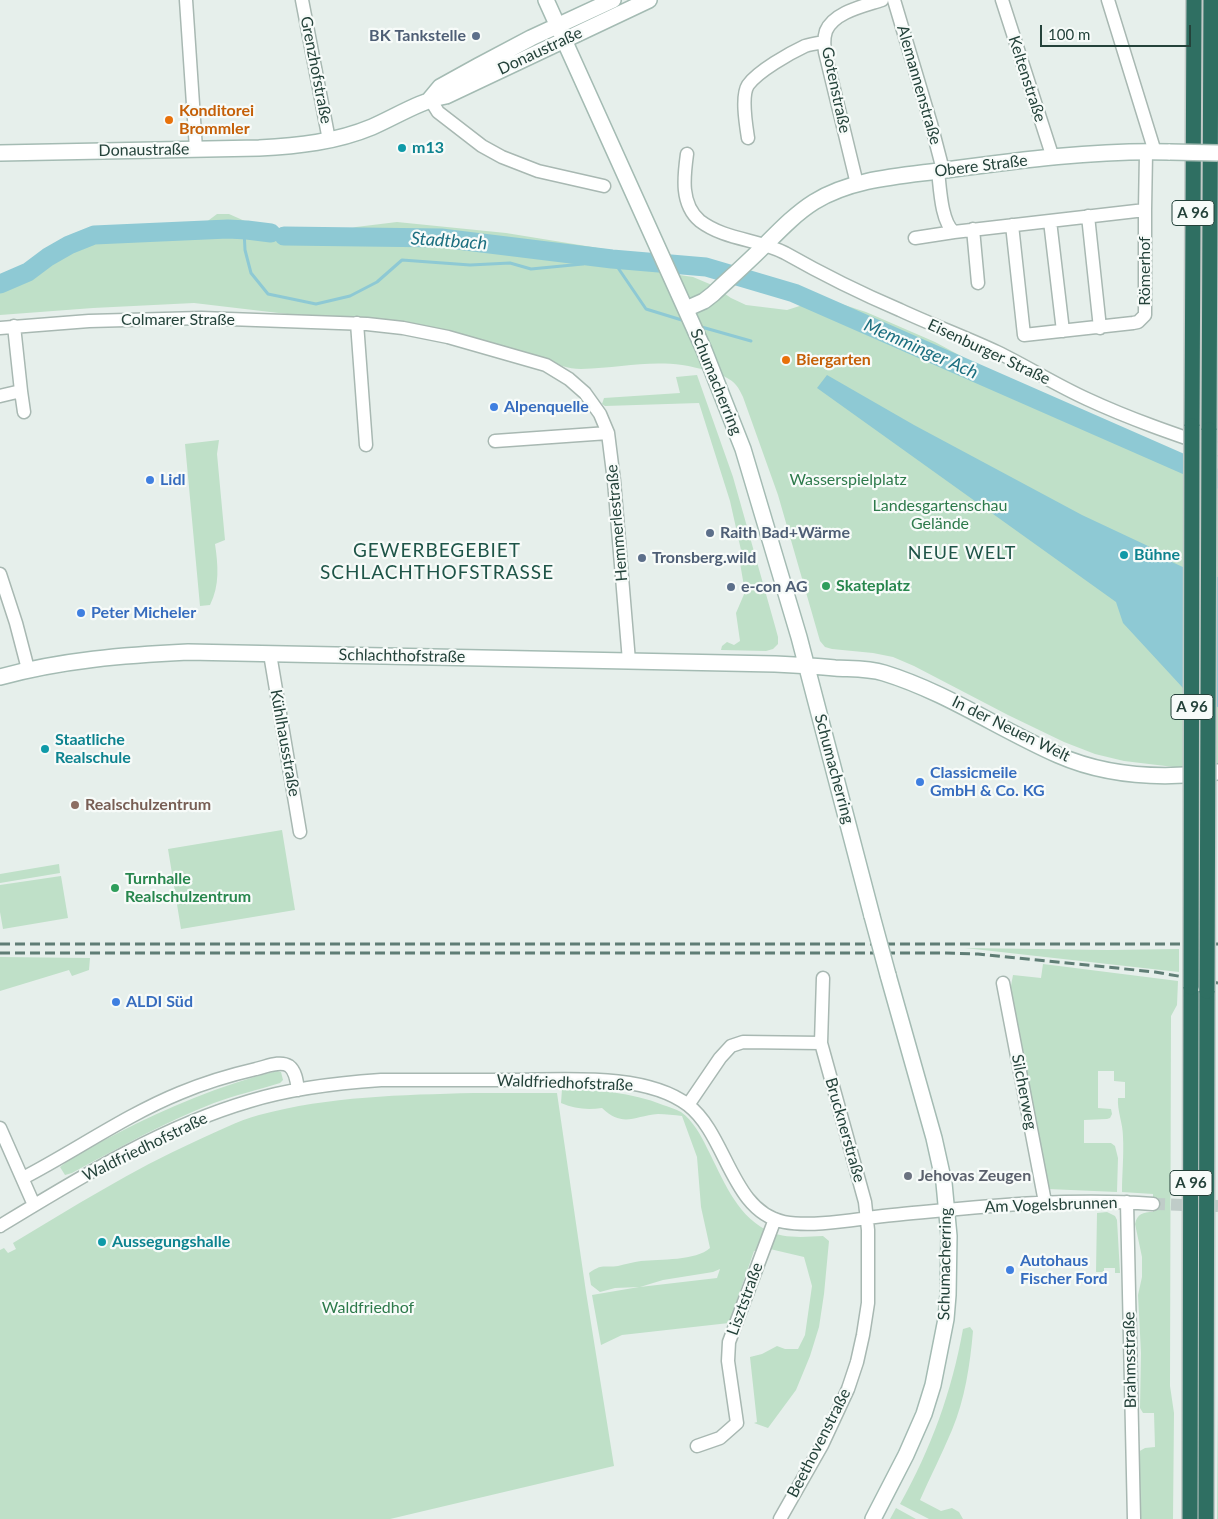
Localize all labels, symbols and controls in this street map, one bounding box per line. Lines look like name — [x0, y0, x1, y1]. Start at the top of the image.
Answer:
street label: Grenzhofstraße — [296, 15, 336, 125]
scale bar — [1043, 15, 1194, 47]
street label: Donaustraße — [495, 23, 585, 79]
street label: Alemannenstraße — [893, 23, 945, 147]
text: 100 m — [1048, 25, 1090, 43]
place label: BK Tankstelle — [369, 26, 466, 46]
marker: BK Tankstelle — [470, 30, 482, 42]
street label: Keltenstraße — [1004, 34, 1050, 124]
street label: Gotenstraße — [817, 45, 855, 135]
place label: Konditorei Brommler — [179, 101, 254, 139]
marker: Konditorei Brommler — [163, 114, 175, 126]
place label: m13 — [412, 138, 444, 158]
street label: Donaustraße — [98, 140, 190, 160]
marker: m13 — [396, 142, 408, 154]
street label: Obere Straße — [933, 151, 1029, 181]
road number: A 96 — [1172, 200, 1214, 226]
water label: Stadtbach — [410, 228, 488, 254]
street label: Römerhof — [1135, 236, 1155, 306]
street label: Colmarer Straße — [121, 310, 235, 330]
water label: Memminger Ach — [861, 314, 981, 384]
street label: Eisenburger Straße — [925, 315, 1053, 389]
street label: Schumacherring — [686, 326, 746, 438]
place label: Biergarten — [796, 350, 871, 370]
marker: Biergarten — [780, 354, 792, 366]
place label: Alpenquelle — [504, 397, 589, 417]
marker: Alpenquelle — [488, 401, 500, 413]
street label: Hemmerlestraße — [602, 464, 632, 582]
place label: Lidl — [160, 470, 185, 490]
park label: Wasserspielplatz — [789, 470, 907, 490]
marker: Lidl — [144, 474, 156, 486]
park label: Landesgartenschau Gelände — [873, 496, 1007, 534]
place label: Raith Bad+Wärme — [720, 523, 850, 543]
marker: Raith Bad+Wärme — [704, 527, 716, 539]
district label: GEWERBEGEBIET SCHLACHTHOFSTRASSE — [318, 540, 556, 584]
district label: NEUE WELT — [907, 542, 1017, 564]
place label: Bühne — [1134, 545, 1180, 565]
place label: Tronsberg.wild — [652, 548, 756, 568]
marker: Bühne — [1118, 549, 1130, 561]
marker: Tronsberg.wild — [636, 552, 648, 564]
place label: Skateplatz — [836, 576, 910, 596]
place label: e-con AG — [741, 577, 808, 597]
marker: Skateplatz — [820, 580, 832, 592]
marker: e-con AG — [725, 581, 737, 593]
place label: Peter Micheler — [91, 603, 196, 623]
marker: Peter Micheler — [75, 607, 87, 619]
street label: Schlachthofstraße — [339, 645, 465, 667]
street label: Kühlhausstraße — [266, 688, 304, 798]
street label: In der Neuen Welt — [949, 692, 1073, 766]
road number: A 96 — [1171, 694, 1213, 720]
street label: Schumacherring — [810, 712, 858, 826]
place label: Staatliche Realschule — [55, 730, 131, 768]
marker: Staatliche Realschule — [39, 743, 51, 755]
place label: Classicmeile GmbH & Co. KG — [930, 763, 1045, 801]
marker: Classicmeile GmbH & Co. KG — [914, 776, 926, 788]
place label: Realschulzentrum — [85, 795, 211, 815]
marker: Realschulzentrum — [69, 799, 81, 811]
place label: Turnhalle Realschulzentrum — [125, 869, 251, 907]
marker: Turnhalle Realschulzentrum — [109, 882, 121, 894]
place label: ALDI Süd — [126, 992, 193, 1012]
marker: ALDI Süd — [110, 996, 122, 1008]
street label: Silcherweg — [1007, 1053, 1041, 1131]
street label: Waldfriedhofstraße — [496, 1071, 634, 1095]
street label: Brucknerstraße — [821, 1076, 869, 1184]
street label: Waldfriedhofstraße — [79, 1108, 211, 1186]
place label: Jehovas Zeugen — [918, 1166, 1031, 1186]
marker: Jehovas Zeugen — [902, 1170, 914, 1182]
road number: A 96 — [1170, 1170, 1212, 1196]
street label: Am Vogelsbrunnen — [984, 1193, 1118, 1217]
street label: Schumacherring — [934, 1207, 956, 1321]
place label: Aussegungshalle — [112, 1232, 230, 1252]
marker: Aussegungshalle — [96, 1236, 108, 1248]
place label: Autohaus Fischer Ford — [1020, 1251, 1108, 1289]
street label: Lisztstraße — [723, 1260, 767, 1338]
marker: Autohaus Fischer Ford — [1004, 1264, 1016, 1276]
park label: Waldfriedhof — [322, 1298, 414, 1318]
street label: Brahmsstraße — [1120, 1311, 1140, 1409]
street label: Beethovenstraße — [783, 1385, 855, 1501]

